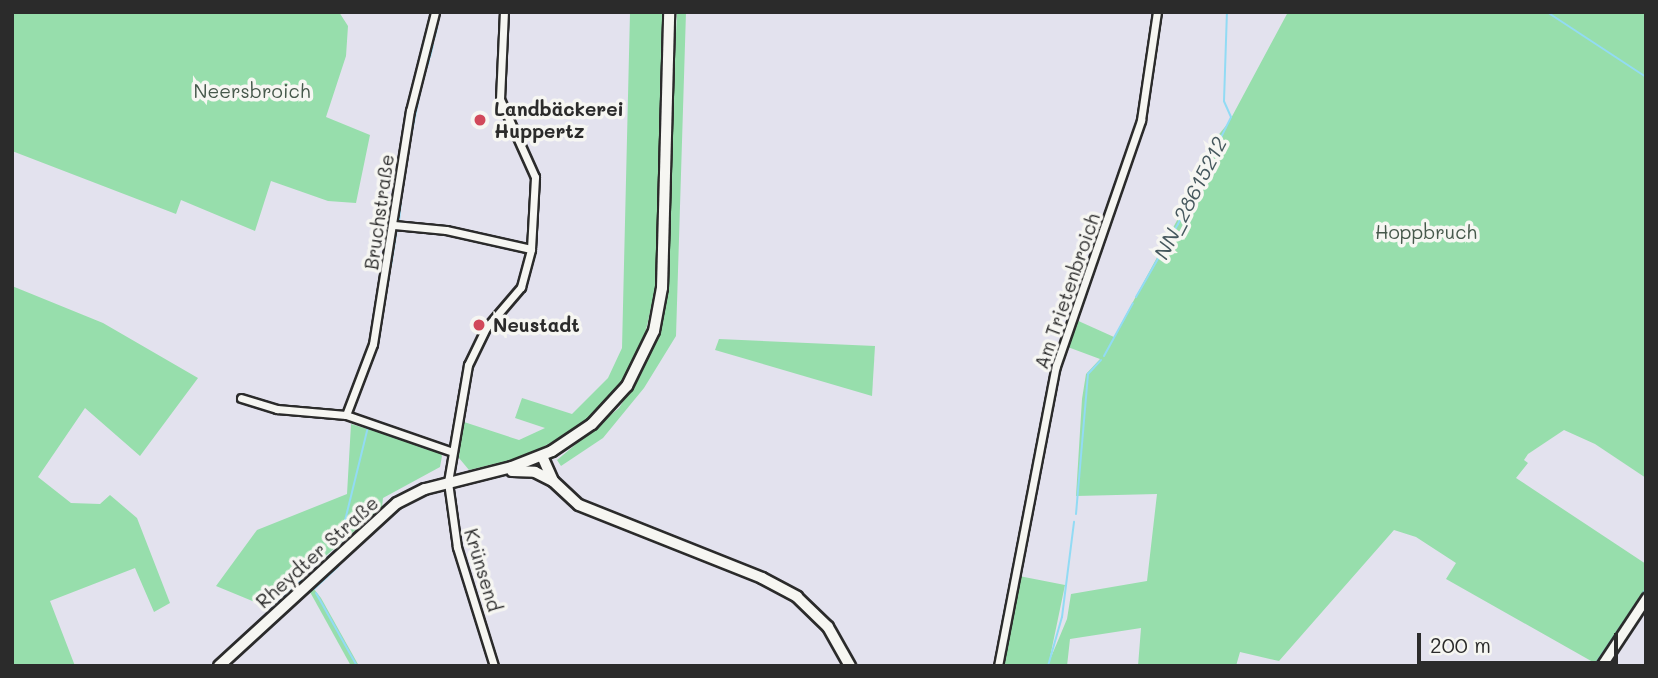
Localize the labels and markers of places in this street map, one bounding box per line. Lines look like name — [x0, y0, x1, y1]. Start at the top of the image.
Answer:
place label: Landbäckerei Huppertz — [494, 98, 624, 142]
marker: Landbäckerei Huppertz — [472, 112, 488, 128]
place label: Neustadt — [493, 314, 580, 336]
marker: Neustadt — [471, 317, 487, 333]

